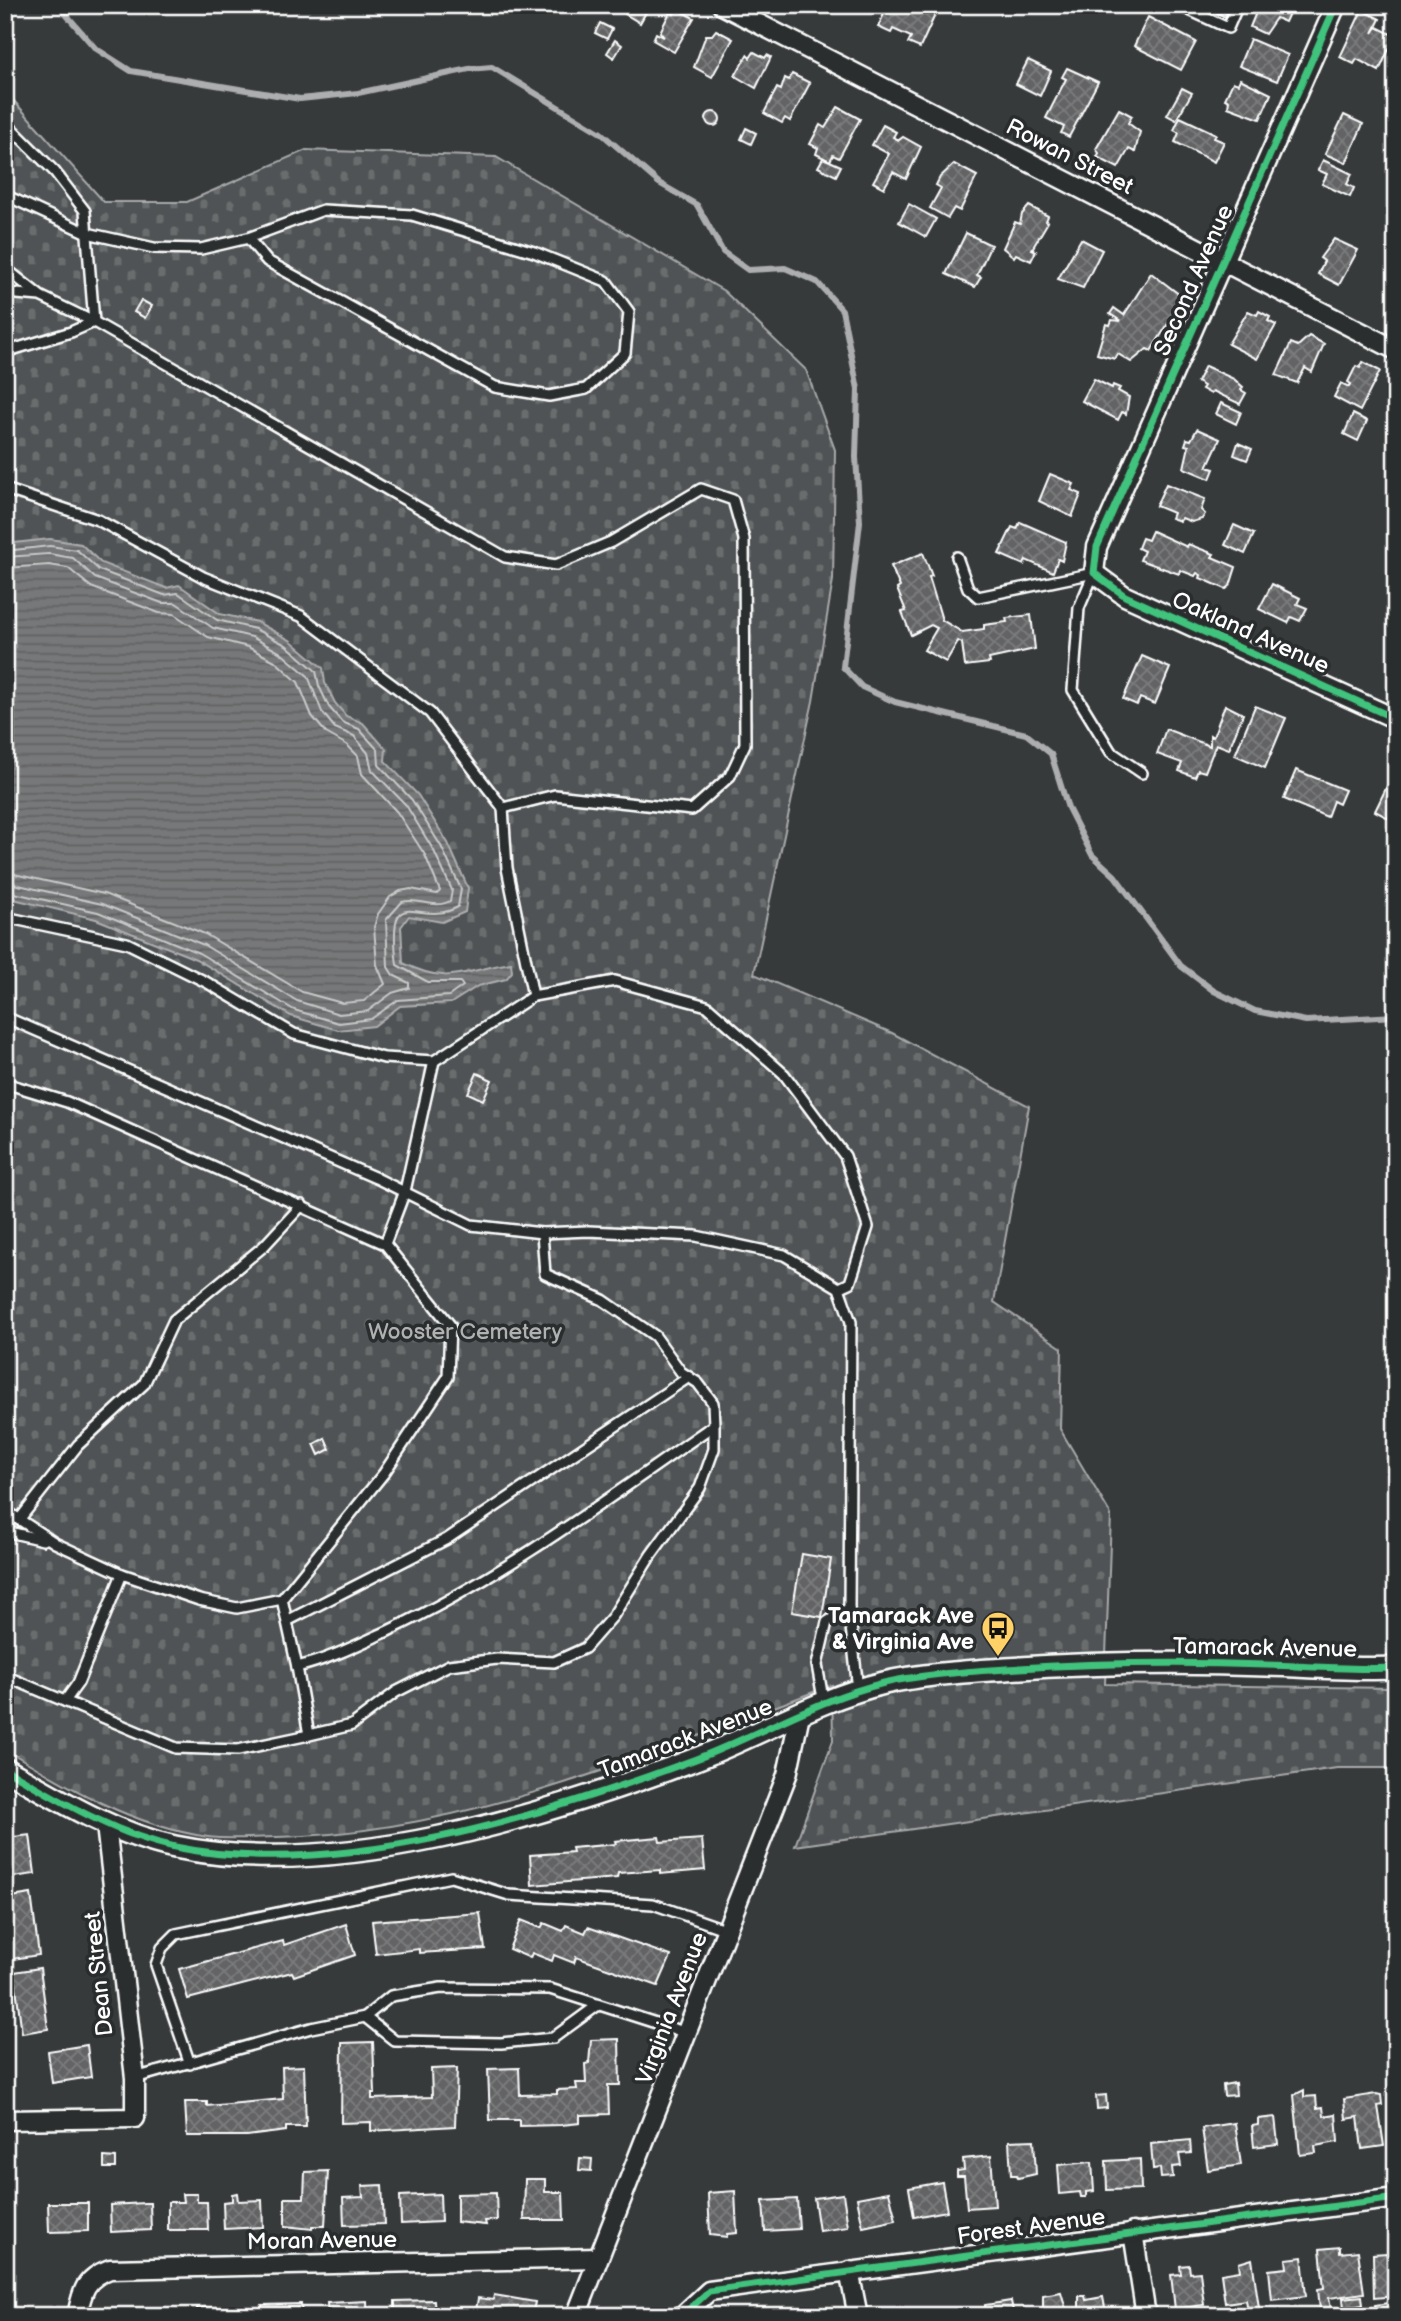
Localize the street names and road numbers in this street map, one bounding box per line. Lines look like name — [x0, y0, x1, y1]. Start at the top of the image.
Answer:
street label: Rowan Street — [1001, 113, 1138, 201]
street label: Second Avenue — [1148, 201, 1240, 360]
street label: Oakland Avenue — [1168, 586, 1333, 680]
street label: Tamarack Avenue — [1173, 1632, 1357, 1664]
street label: Tamarack Avenue — [594, 1693, 776, 1785]
street label: Dean Street — [79, 1910, 119, 2038]
street label: Virginia Avenue — [630, 1928, 714, 2088]
street label: Forest Avenue — [955, 2203, 1107, 2251]
street label: Moran Avenue — [247, 2226, 397, 2256]

